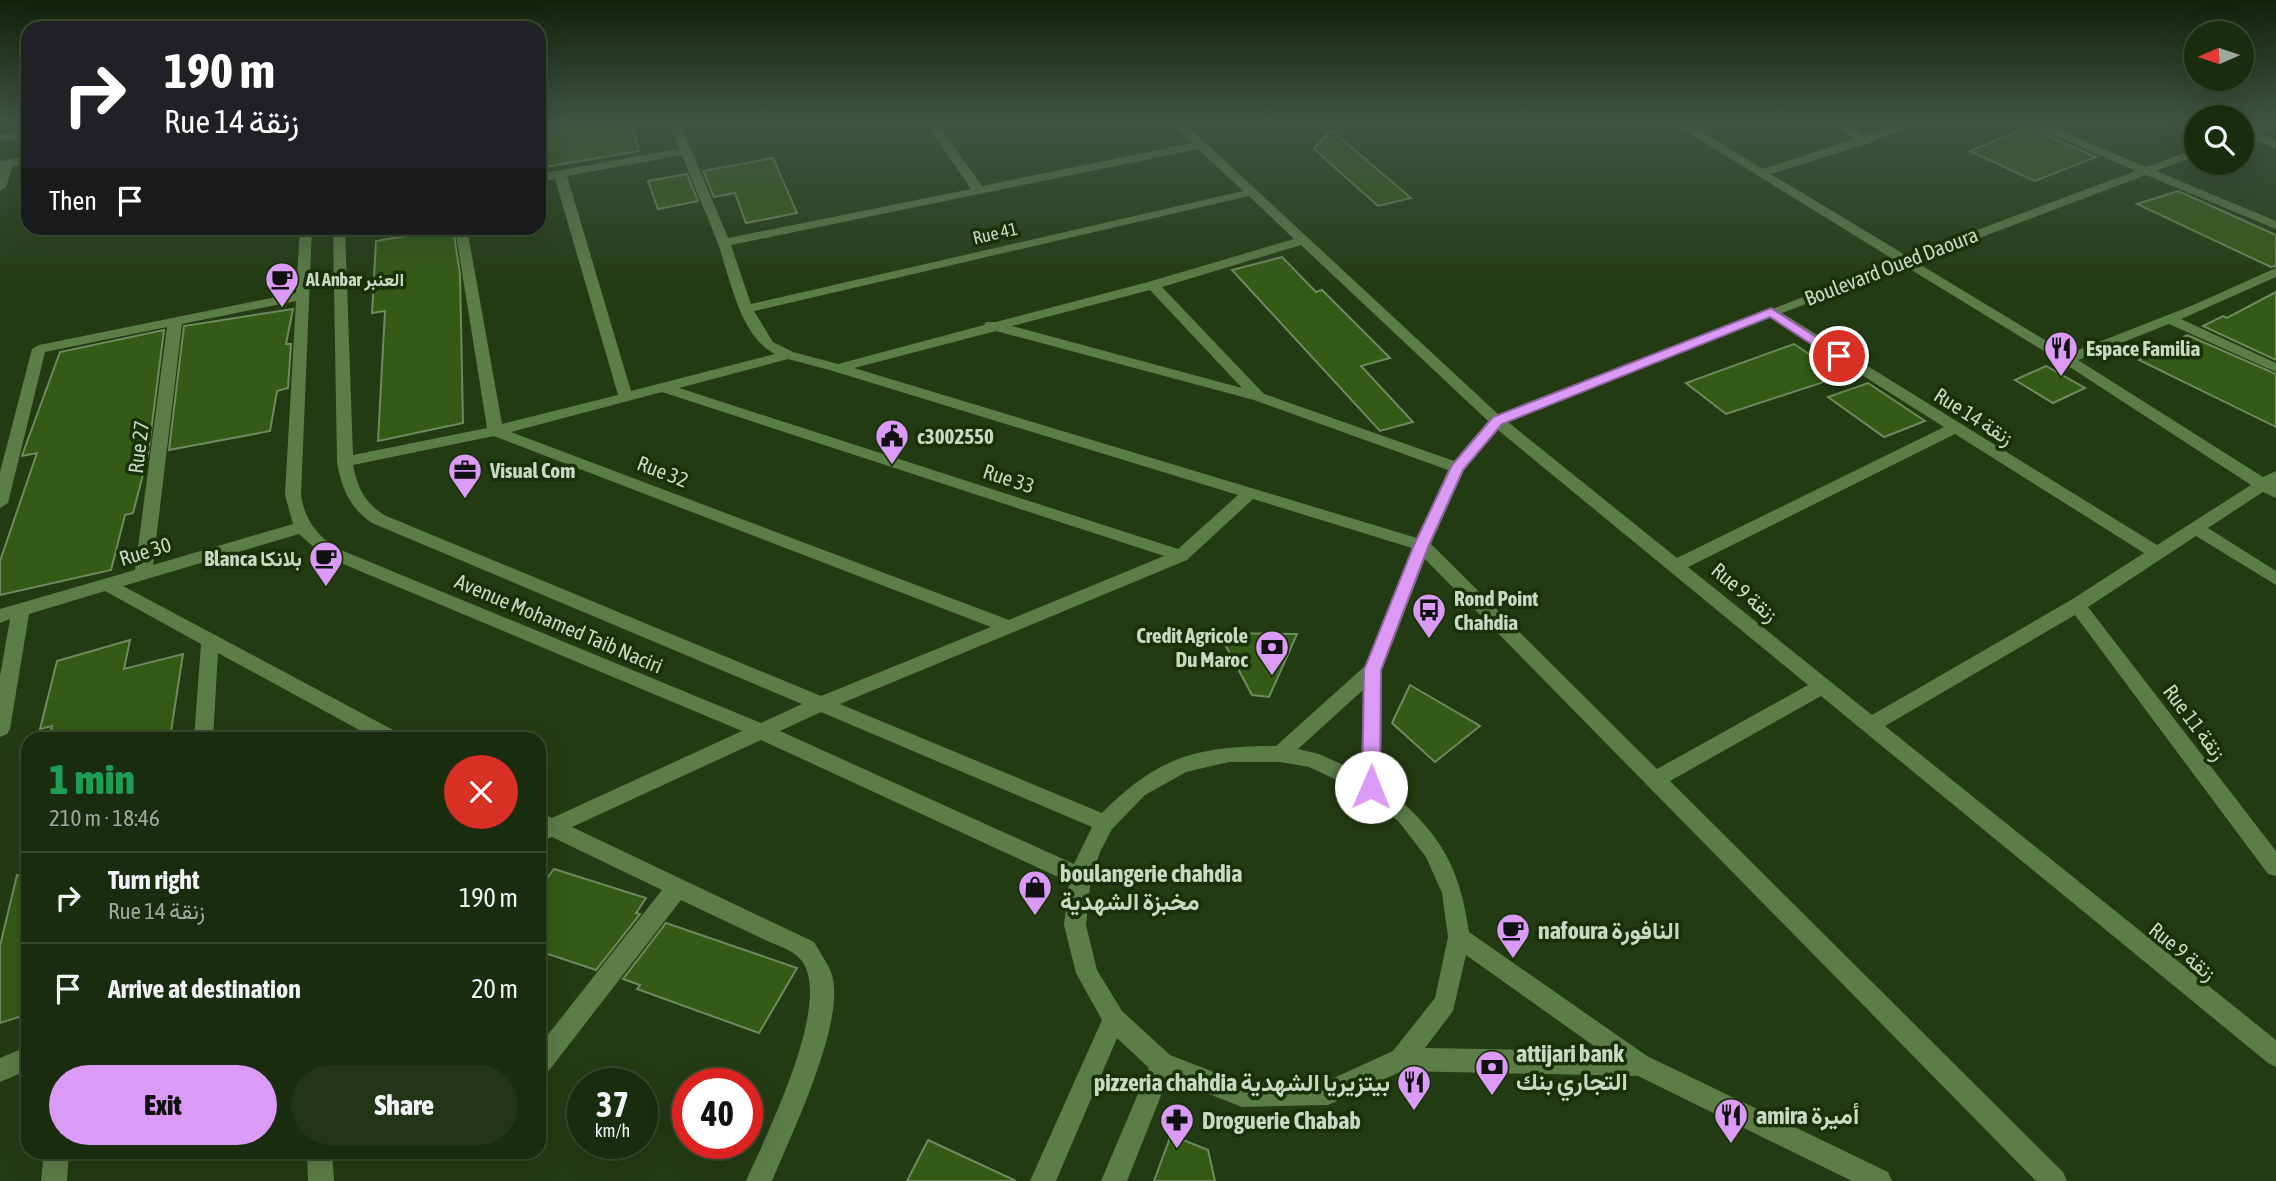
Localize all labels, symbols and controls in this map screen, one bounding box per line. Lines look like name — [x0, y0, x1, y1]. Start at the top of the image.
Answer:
north arrow — [2184, 21, 2254, 91]
map controls — [2184, 21, 2254, 175]
text: 190 m — [164, 42, 275, 98]
icon: right — [49, 49, 140, 140]
text: Rue 14 زنقة — [164, 103, 299, 140]
button: search — [2184, 105, 2254, 175]
icon: arrive — [111, 182, 149, 220]
text: Then — [49, 186, 97, 216]
street label: Rue 41 — [971, 218, 1019, 248]
street label: Boulevard Oued Daoura — [1801, 222, 1981, 310]
cafe icon: Al Anbar العنبر — [263, 260, 301, 309]
place label: Al Anbar العنبر — [305, 269, 404, 291]
pin — [1809, 326, 1869, 386]
restaurant icon: Espace Familia — [2042, 329, 2080, 378]
place label: Espace Familia — [2086, 336, 2200, 360]
icon: arrive — [1820, 337, 1858, 375]
street label: Rue 14 زنقة — [1929, 382, 2018, 451]
public building icon: c3002550 — [873, 417, 911, 466]
street label: Rue 27 — [123, 419, 153, 475]
place label: c3002550 — [917, 424, 994, 448]
street label: Rue 32 — [634, 450, 692, 492]
office icon: Visual Com — [446, 451, 484, 500]
place label: Visual Com — [489, 458, 575, 482]
street label: Rue 33 — [980, 458, 1038, 498]
street label: Rue 30 — [116, 532, 174, 570]
cafe icon: Blanca بلانكا — [307, 539, 345, 588]
place label: Blanca بلانكا — [204, 546, 302, 571]
street label: Rue 9 زنقة — [1706, 557, 1783, 628]
street label: Avenue Mohamed Taib Naciri — [452, 568, 666, 678]
place label: Rond Point Chahdia — [1454, 586, 1538, 634]
bus stop icon: Rond Point Chahdia — [1410, 591, 1448, 640]
place label: Credit Agricole Du Maroc — [1136, 623, 1248, 671]
bank icon: Credit Agricole Du Maroc — [1253, 628, 1291, 677]
street label: Rue 11 زنقة — [2157, 679, 2231, 766]
position arrow — [1334, 750, 1408, 824]
text: 1 min — [49, 755, 135, 803]
button: close — [444, 755, 518, 829]
text: 210 m · 18:46 — [49, 805, 160, 831]
place label: boulangerie chahdia مخبزة الشهدية — [1060, 860, 1242, 917]
text: Turn right — [108, 865, 199, 895]
shop icon: boulangerie chahdia مخبزة الشهدية — [1016, 868, 1054, 917]
icon: right — [49, 879, 87, 917]
text: 190 m — [459, 883, 518, 913]
text: Rue 14 زنقة — [108, 898, 205, 924]
cafe icon: nafoura النافورة — [1494, 911, 1532, 960]
place label: nafoura النافورة — [1538, 917, 1680, 946]
street label: Rue 9 زنقة — [2144, 917, 2221, 987]
icon: arrive — [49, 970, 87, 1008]
text: Arrive at destination — [108, 974, 301, 1004]
text: 20 m — [471, 974, 518, 1004]
place label: attijari bank التجاري بنك — [1516, 1040, 1628, 1102]
bank icon: attijari bank التجاري بنك — [1473, 1048, 1511, 1097]
restaurant icon: pizzeria chahdia بيتزيريا الشهدية — [1395, 1063, 1433, 1112]
button: Exit — [49, 1065, 277, 1145]
button: Share — [291, 1065, 518, 1145]
speed limit sign: 40 — [672, 1068, 763, 1159]
place label: pizzeria chahdia بيتزيريا الشهدية — [1094, 1069, 1390, 1098]
text: 37 — [596, 1084, 629, 1124]
restaurant icon: amira أميرة — [1712, 1096, 1750, 1145]
pharmacy icon: Droguerie Chabab — [1158, 1101, 1196, 1150]
place label: amira أميرة — [1756, 1102, 1859, 1131]
place label: Droguerie Chabab — [1202, 1107, 1361, 1134]
text: km/h — [595, 1120, 630, 1141]

